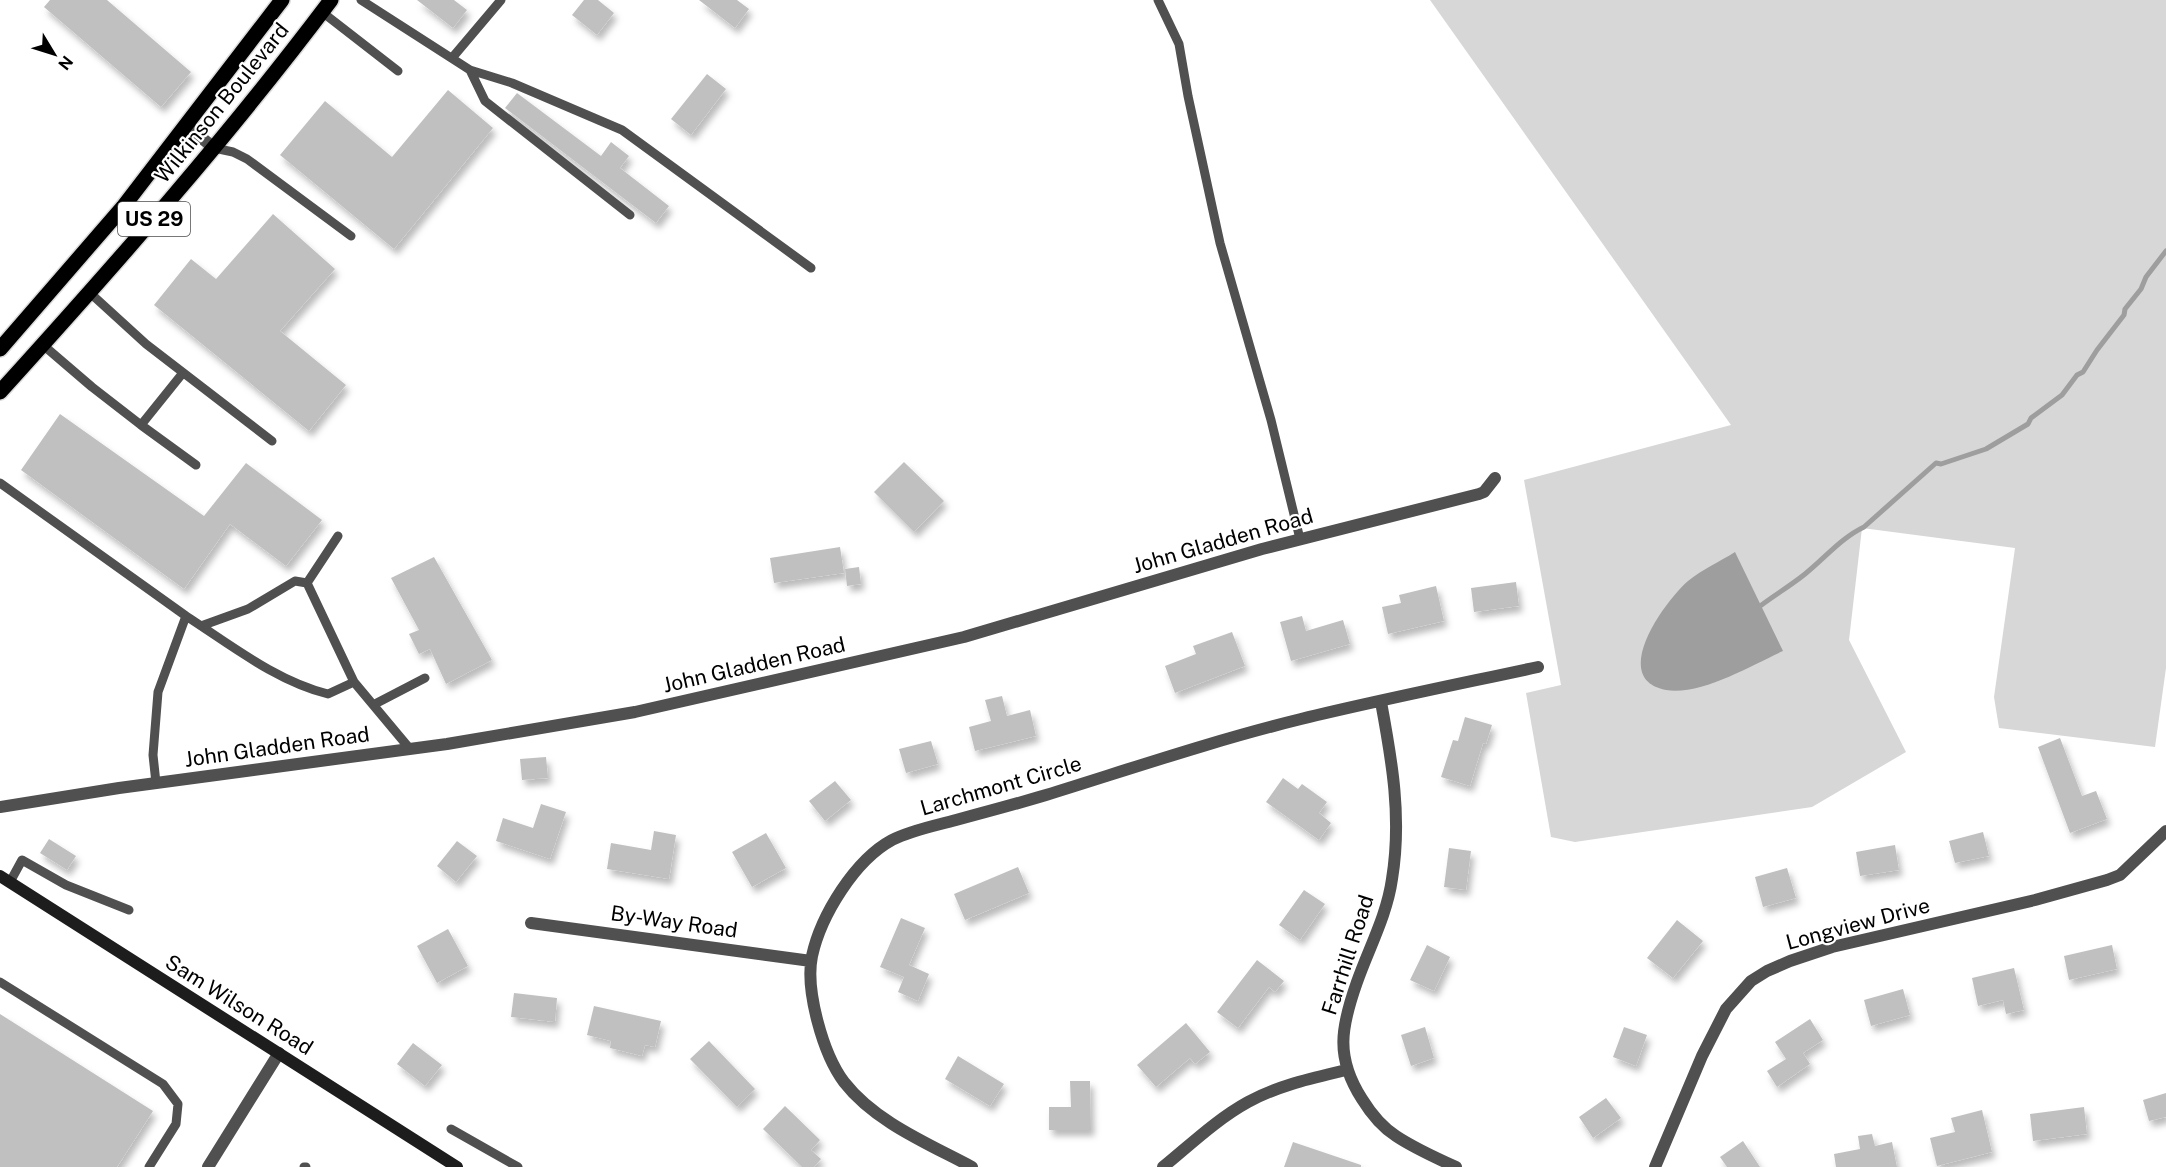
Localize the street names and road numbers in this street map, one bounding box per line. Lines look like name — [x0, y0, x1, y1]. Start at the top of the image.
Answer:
street label: Wilkinson Boulevard — [149, 18, 294, 188]
road number: US 29 — [118, 202, 190, 236]
street label: John Gladden Road — [1130, 503, 1316, 578]
street label: John Gladden Road — [660, 631, 848, 698]
street label: John Gladden Road — [183, 721, 371, 772]
street label: Larchmont Circle — [917, 751, 1084, 821]
street label: Farrhill Road — [1316, 892, 1379, 1018]
street label: Longview Drive — [1783, 892, 1933, 955]
street label: By-Way Road — [609, 900, 739, 943]
street label: Sam Wilson Road — [161, 949, 318, 1060]

